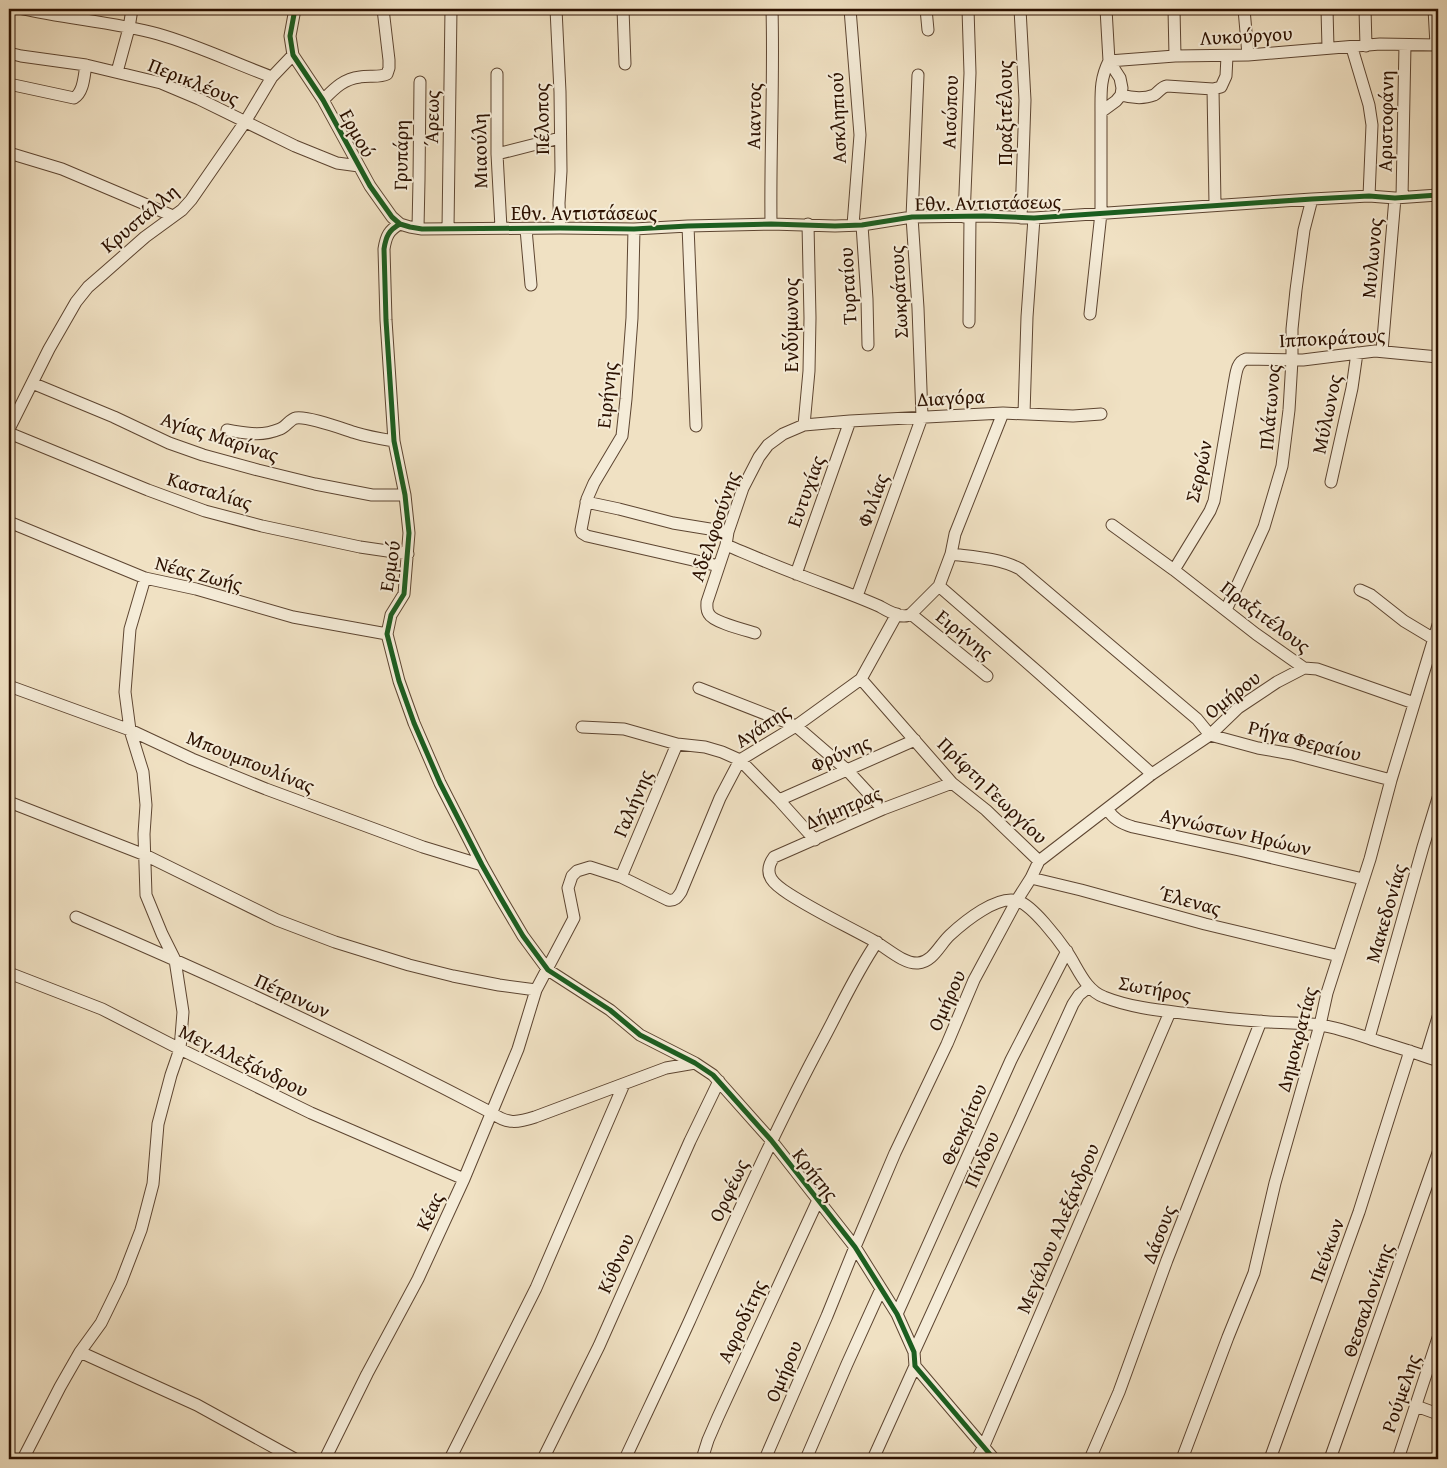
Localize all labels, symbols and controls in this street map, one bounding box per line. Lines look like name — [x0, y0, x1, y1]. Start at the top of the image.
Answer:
street label: Λυκούργου — [1199, 18, 1293, 52]
street label: Περικλέους — [144, 50, 244, 113]
street label: Πραξιτέλους — [990, 60, 1019, 166]
street label: Αριστοφάνη — [1370, 70, 1400, 172]
street label: Ασκληπιού — [821, 72, 853, 164]
street label: Αισώπου — [933, 75, 965, 149]
street label: Πέλοπος — [526, 82, 556, 155]
street label: Αιαντος — [738, 82, 768, 150]
street label: Άρεως — [416, 89, 446, 146]
street label: Ερμού — [333, 103, 383, 163]
street label: Μιαούλη — [464, 113, 494, 189]
street label: Γρυπάρη — [385, 120, 415, 190]
street label: Κρυστάλλη — [94, 177, 184, 259]
street label: Εθν. Αντιστάσεως — [915, 186, 1062, 218]
street label: Εθν. Αντιστάσεως — [511, 198, 658, 227]
street label: Μυλωνος — [1353, 216, 1389, 299]
street label: Σωκράτους — [881, 244, 915, 339]
street label: Τυρταίου — [830, 247, 864, 325]
street label: Ενδύμωνος — [776, 277, 805, 372]
street label: Ιπποκράτους — [1278, 320, 1387, 354]
street label: Ειρήνης — [588, 360, 624, 430]
street label: Πλάτωνος — [1251, 362, 1287, 451]
street label: Μύλωνος — [1303, 371, 1349, 456]
street label: Διαγόρα — [916, 381, 986, 413]
street label: Αγίας Μαρίνας — [157, 403, 283, 469]
street label: Σερρών — [1177, 437, 1219, 505]
street label: Ευτυχίας — [779, 450, 832, 531]
street label: Κασταλίας — [164, 463, 257, 517]
street label: Αδελφοσύνης — [682, 467, 747, 585]
street label: Φιλίας — [849, 469, 895, 531]
street label: Ερμού — [371, 538, 407, 594]
street label: Νέας Ζωής — [152, 547, 246, 599]
street label: Πραξιτέλους — [1215, 573, 1317, 660]
street label: Ειρήνης — [930, 602, 1000, 667]
street label: Ομήρου — [1198, 663, 1266, 725]
street label: Αγάπης — [728, 695, 796, 754]
street label: Ρήγα Φεραίου — [1245, 712, 1365, 768]
street label: Μπουμπουλίνας — [183, 722, 320, 800]
street label: Φρύνης — [805, 727, 875, 779]
street label: Πρίφτη Γεωργίου — [931, 730, 1055, 850]
street label: Γαλήνης — [605, 764, 659, 841]
street label: Δήμητρας — [800, 778, 886, 836]
street label: Αγνώστων Ηρώων — [1157, 799, 1315, 863]
street label: Μακεδονίας — [1357, 860, 1413, 966]
street label: Έλενας — [1156, 878, 1225, 922]
street label: Πέτρινων — [251, 965, 335, 1025]
street label: Ομήρου — [920, 965, 972, 1035]
street label: Σωτήρος — [1117, 967, 1194, 1009]
street label: Δημοκρατίας — [1268, 983, 1324, 1095]
street label: Μεγ.Αλεξάνδρου — [174, 1016, 314, 1104]
street label: Θεοκρίτου — [932, 1079, 994, 1169]
street label: Πίνδου — [956, 1126, 1006, 1192]
street label: Μεγάλου Αλεξάνδρου — [1008, 1138, 1106, 1318]
street label: Κρήτης — [786, 1141, 846, 1207]
street label: Ορφέως — [701, 1153, 755, 1226]
street label: Κέας — [408, 1187, 451, 1235]
street label: Δάσους — [1134, 1200, 1183, 1268]
street label: Πεύκων — [1301, 1214, 1351, 1286]
street label: Κύθνου — [589, 1228, 641, 1298]
street label: Θεσσαλονίκης — [1334, 1239, 1400, 1361]
street label: Αφροδίτης — [709, 1274, 773, 1367]
street label: Ομήρου — [757, 1336, 809, 1406]
street label: Ρούμελης — [1373, 1350, 1427, 1436]

